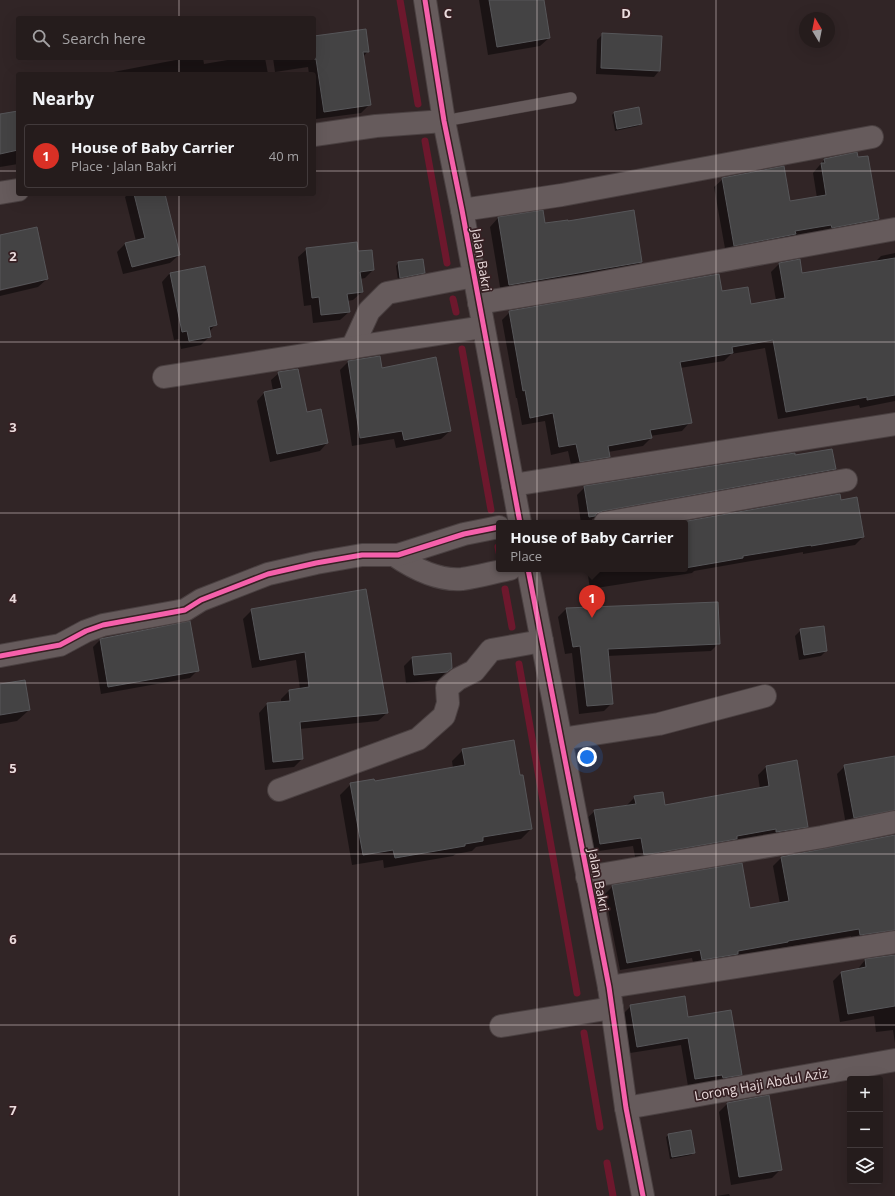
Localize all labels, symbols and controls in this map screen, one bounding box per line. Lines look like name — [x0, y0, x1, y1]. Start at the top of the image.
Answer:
text: C — [444, 4, 452, 22]
text: D — [621, 4, 631, 22]
north arrow — [799, 12, 835, 48]
search box — [16, 16, 316, 60]
icon: search — [30, 27, 52, 49]
text: Search here — [62, 28, 146, 48]
text: Nearby — [32, 87, 94, 110]
text: House of Baby Carrier — [71, 137, 234, 157]
text: 1 — [42, 147, 50, 165]
text: 40 m — [269, 147, 299, 165]
text: Place · Jalan Bakri — [71, 157, 177, 175]
street label: Jalan Bakri — [467, 225, 496, 293]
text: 2 — [9, 247, 17, 265]
text: 3 — [9, 418, 17, 436]
popup — [496, 520, 688, 572]
text: House of Baby Carrier — [510, 527, 674, 547]
text: Place — [510, 547, 542, 565]
pin: 1 — [579, 585, 605, 618]
text: 4 — [9, 589, 17, 607]
your location — [577, 747, 597, 767]
text: 5 — [9, 759, 17, 777]
street label: Jalan Bakri — [584, 845, 614, 913]
text: 6 — [9, 930, 17, 948]
street label: Lorong Haji Abdul Aziz — [693, 1063, 829, 1105]
map controls — [847, 1076, 883, 1184]
button: + — [847, 1076, 883, 1112]
text: 7 — [9, 1101, 17, 1119]
button: − — [847, 1112, 883, 1148]
button: layers — [847, 1148, 883, 1184]

